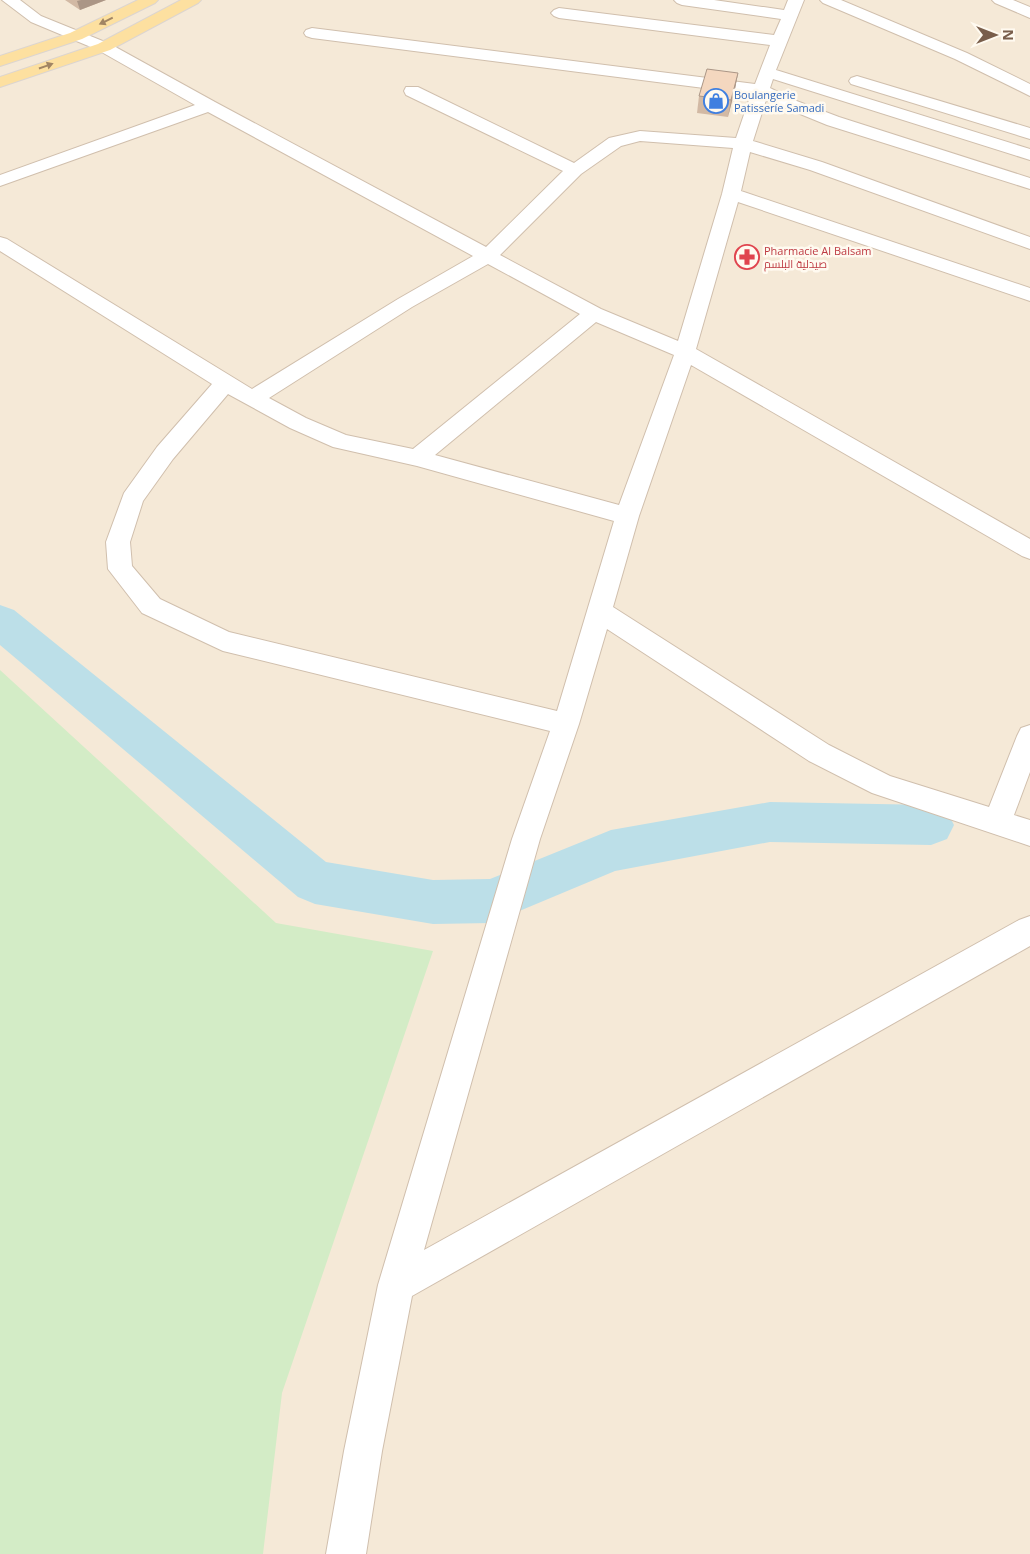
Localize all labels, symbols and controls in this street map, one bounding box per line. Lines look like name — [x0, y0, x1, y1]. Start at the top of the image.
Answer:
north arrow — [970, 10, 1020, 60]
one-way arrow — [99, 18, 113, 26]
text: N — [999, 29, 1018, 41]
one-way arrow — [39, 62, 54, 70]
place label: Boulangerie Patisseríe Samadi — [734, 87, 824, 115]
shop icon: Boulangerie Patisseríe Samadi — [703, 88, 729, 114]
place label: Pharmacie Al Balsam صيدلية البلسم — [764, 243, 871, 272]
pharmacy icon: Pharmacie Al Balsam صيدلية البلسم — [734, 244, 760, 270]

